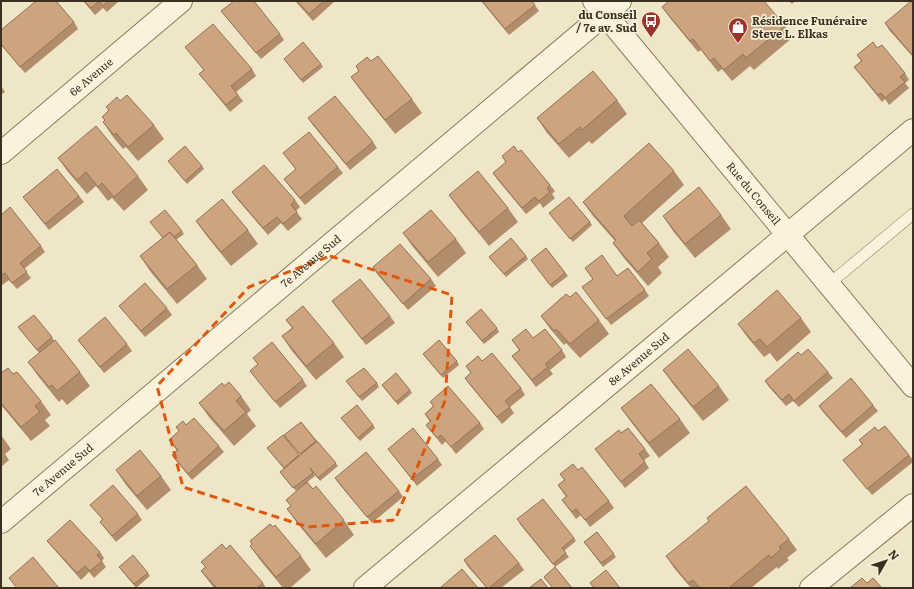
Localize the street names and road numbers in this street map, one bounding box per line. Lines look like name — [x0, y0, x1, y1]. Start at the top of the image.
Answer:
street label: 6e Avenue — [65, 53, 116, 99]
street label: Rue du Conseil — [723, 158, 785, 228]
street label: 7e Avenue Sud — [277, 230, 344, 291]
street label: 8e Avenue Sud — [604, 328, 672, 389]
street label: 7e Avenue Sud — [29, 439, 96, 499]

